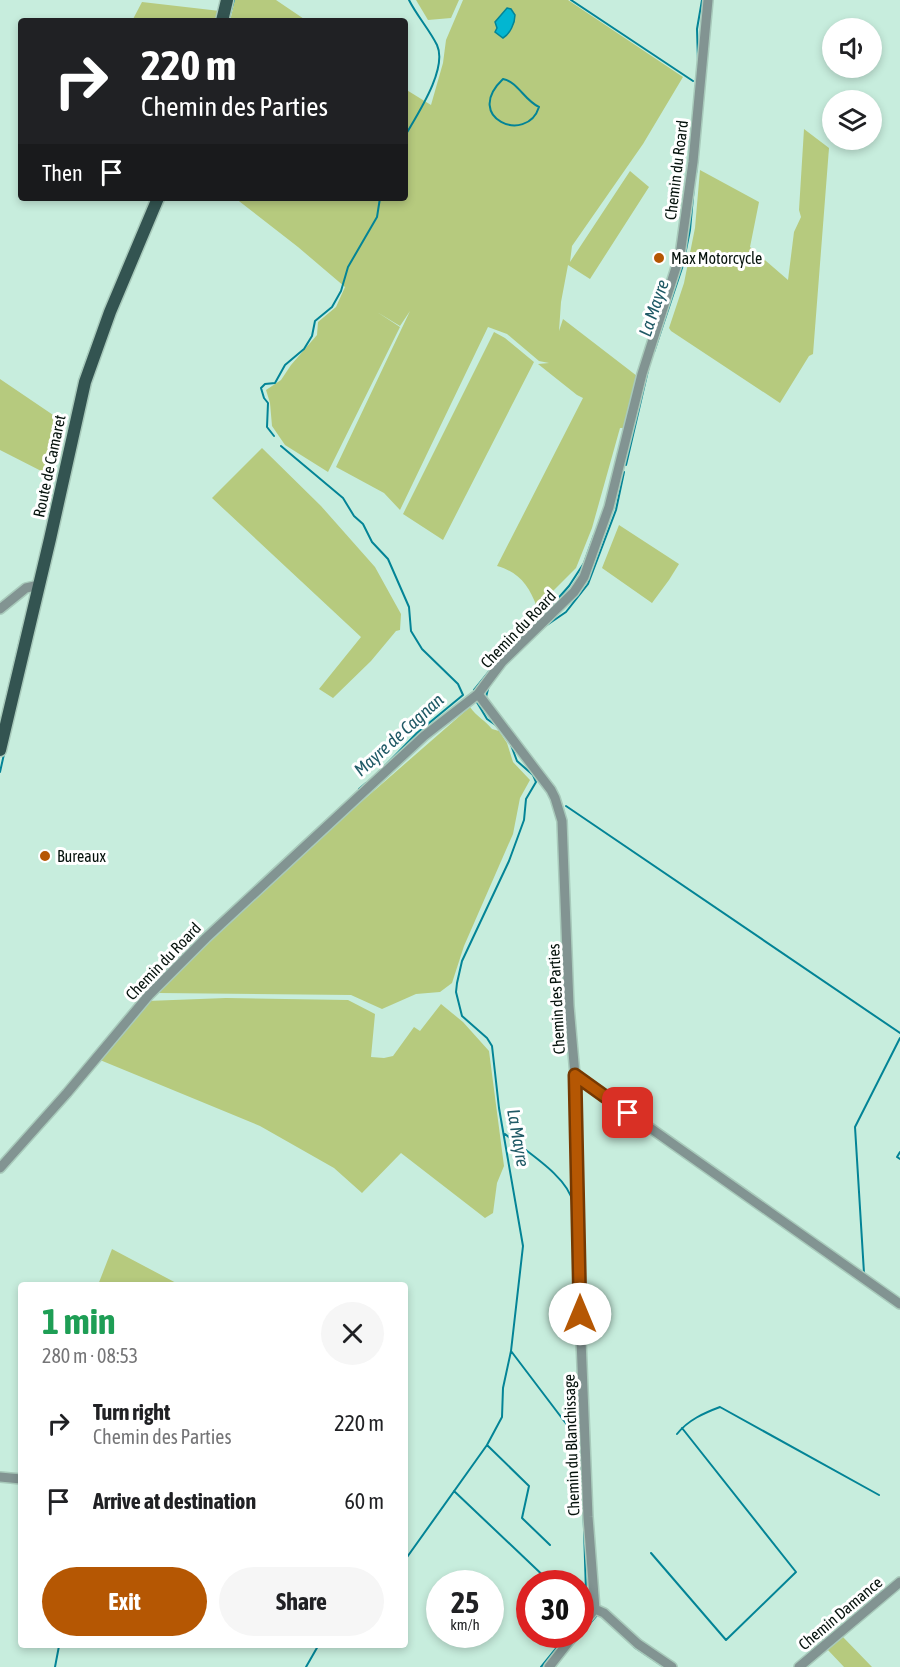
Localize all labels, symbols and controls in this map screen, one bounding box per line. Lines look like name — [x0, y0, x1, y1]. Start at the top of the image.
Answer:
map controls — [822, 18, 882, 150]
button: sound — [822, 18, 882, 78]
text: 220 m — [141, 41, 236, 89]
icon: right — [42, 42, 120, 120]
button: layers — [822, 90, 882, 150]
text: Chemin des Parties — [141, 91, 328, 122]
street label: Chemin du Roard — [661, 119, 691, 221]
icon: arrive — [95, 156, 128, 189]
text: Then — [42, 160, 83, 186]
place label: Max Motorcycle — [671, 249, 762, 268]
marker: Max Motorcycle — [652, 251, 666, 265]
water label: La Mayre — [634, 277, 673, 339]
street label: Route de Camaret — [29, 413, 69, 519]
street label: Chemin du Roard — [477, 587, 559, 671]
water label: Mayre de Cagnan — [350, 689, 448, 780]
place label: Bureaux — [57, 847, 106, 865]
marker: Bureaux — [38, 849, 52, 863]
street label: Chemin du Roard — [122, 919, 204, 1003]
street label: Chemin des Parties — [544, 943, 568, 1055]
pin — [602, 1087, 653, 1138]
icon: arrive — [611, 1096, 644, 1129]
water label: La Mayre — [503, 1107, 534, 1169]
position arrow — [548, 1282, 612, 1346]
text: 1 min — [42, 1300, 116, 1342]
button: close — [321, 1302, 384, 1365]
text: 280 m · 08:53 — [42, 1344, 138, 1367]
street label: Chemin du Blanchissage — [560, 1374, 583, 1516]
text: Turn right — [93, 1399, 170, 1425]
icon: right — [42, 1407, 75, 1440]
text: 220 m — [334, 1410, 384, 1436]
text: Chemin des Parties — [93, 1425, 231, 1448]
icon: arrive — [42, 1485, 75, 1518]
text: Arrive at destination — [93, 1488, 256, 1514]
text: 60 m — [344, 1488, 384, 1514]
button: Exit — [42, 1567, 207, 1636]
button: Share — [219, 1567, 384, 1636]
speed limit sign: 30 — [516, 1570, 594, 1648]
street label: Chemin Damance — [795, 1573, 885, 1653]
text: 25 — [451, 1585, 479, 1619]
text: km/h — [450, 1616, 480, 1633]

